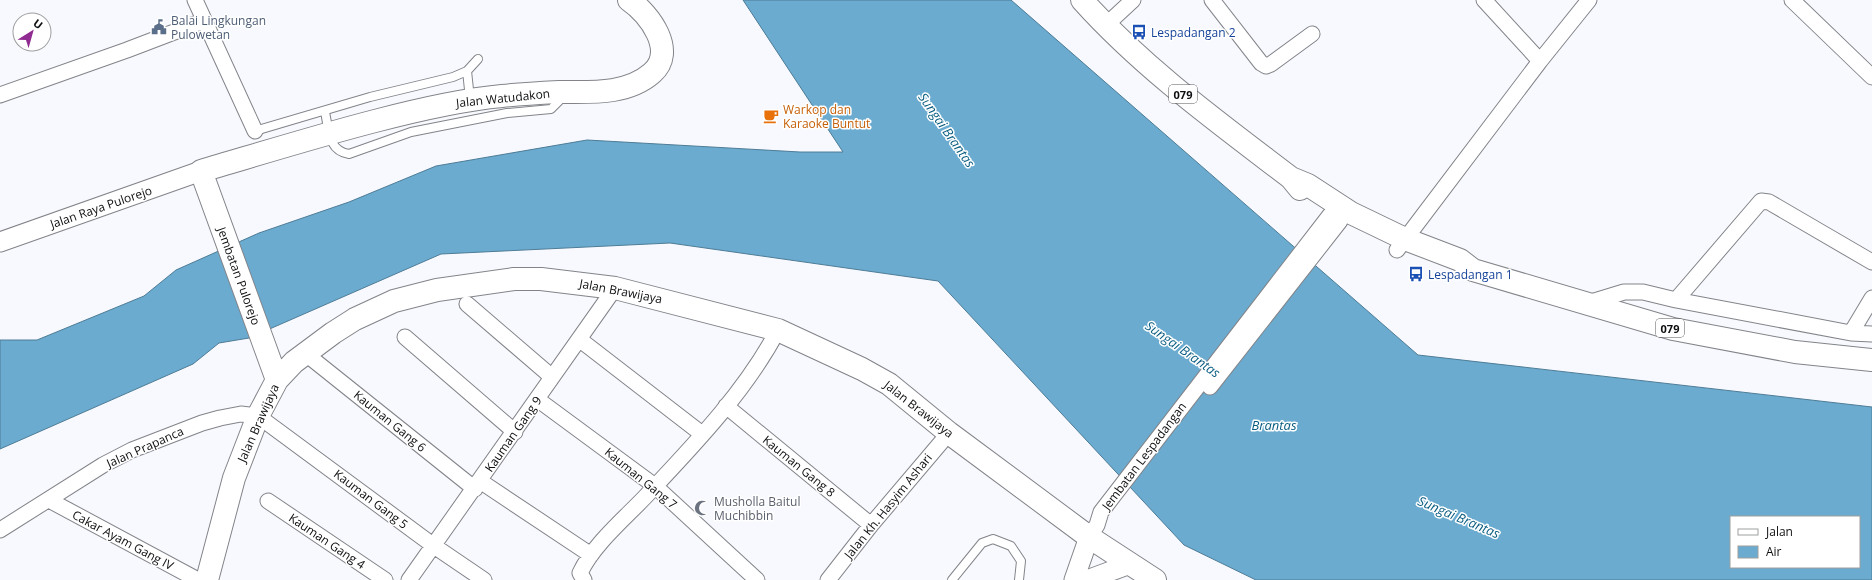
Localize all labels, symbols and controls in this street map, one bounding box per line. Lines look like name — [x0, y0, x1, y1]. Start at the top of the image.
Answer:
north arrow — [12, 12, 52, 52]
place label: Balai Lingkungan Pulowetan — [171, 12, 266, 43]
text: U — [30, 15, 46, 32]
public building icon: Balai Lingkungan Pulowetan — [150, 18, 168, 36]
bus stop icon: Lespadangan 2 — [1130, 23, 1148, 41]
place label: Lespadangan 2 — [1151, 24, 1236, 41]
street label: Jalan Watudakon — [454, 85, 551, 111]
road number: 079 — [1169, 85, 1197, 103]
water label: Sungai Brantas — [915, 89, 980, 171]
place label: Warkop dan Karaoke Buntut — [783, 101, 870, 132]
cafe icon: Warkop dan Karaoke Buntut — [762, 107, 780, 125]
street label: Jalan Raya Pulorejo — [47, 182, 154, 233]
street label: Jembatan Pulorejo — [213, 224, 265, 327]
bus stop icon: Lespadangan 1 — [1407, 265, 1425, 283]
place label: Lespadangan 1 — [1428, 266, 1513, 283]
street label: Jalan Brawijaya — [577, 274, 664, 307]
water label: Sungai Brantas — [1142, 317, 1224, 382]
road number: 079 — [1656, 319, 1684, 337]
street label: Jalan Brawijaya — [880, 376, 957, 442]
street label: Jalan Brawijaya — [233, 381, 283, 466]
street label: Kauman Gang 6 — [350, 386, 430, 456]
street label: Kauman Gang 9 — [481, 393, 546, 475]
street label: Jembatan Lespadangan — [1097, 399, 1190, 514]
water label: Brantas — [1251, 416, 1297, 434]
street label: Jalan Prapanca — [103, 422, 186, 472]
street label: Kauman Gang 8 — [759, 431, 839, 501]
street label: Kauman Gang 7 — [601, 443, 681, 513]
street label: Jalan Kh. Hasyim Ashari — [840, 450, 936, 563]
street label: Kauman Gang 5 — [330, 465, 412, 533]
water label: Sungai Brantas — [1415, 492, 1503, 542]
place label: Musholla Baitul Muchibbin — [714, 493, 800, 524]
mosque icon: Musholla Baitul Muchibbin — [693, 499, 711, 517]
street label: Cakar Ayam Gang IV — [69, 506, 177, 574]
street label: Kauman Gang 4 — [285, 509, 369, 573]
legend — [1730, 516, 1860, 568]
text: Jalan — [1765, 523, 1793, 540]
text: Air — [1766, 543, 1782, 560]

